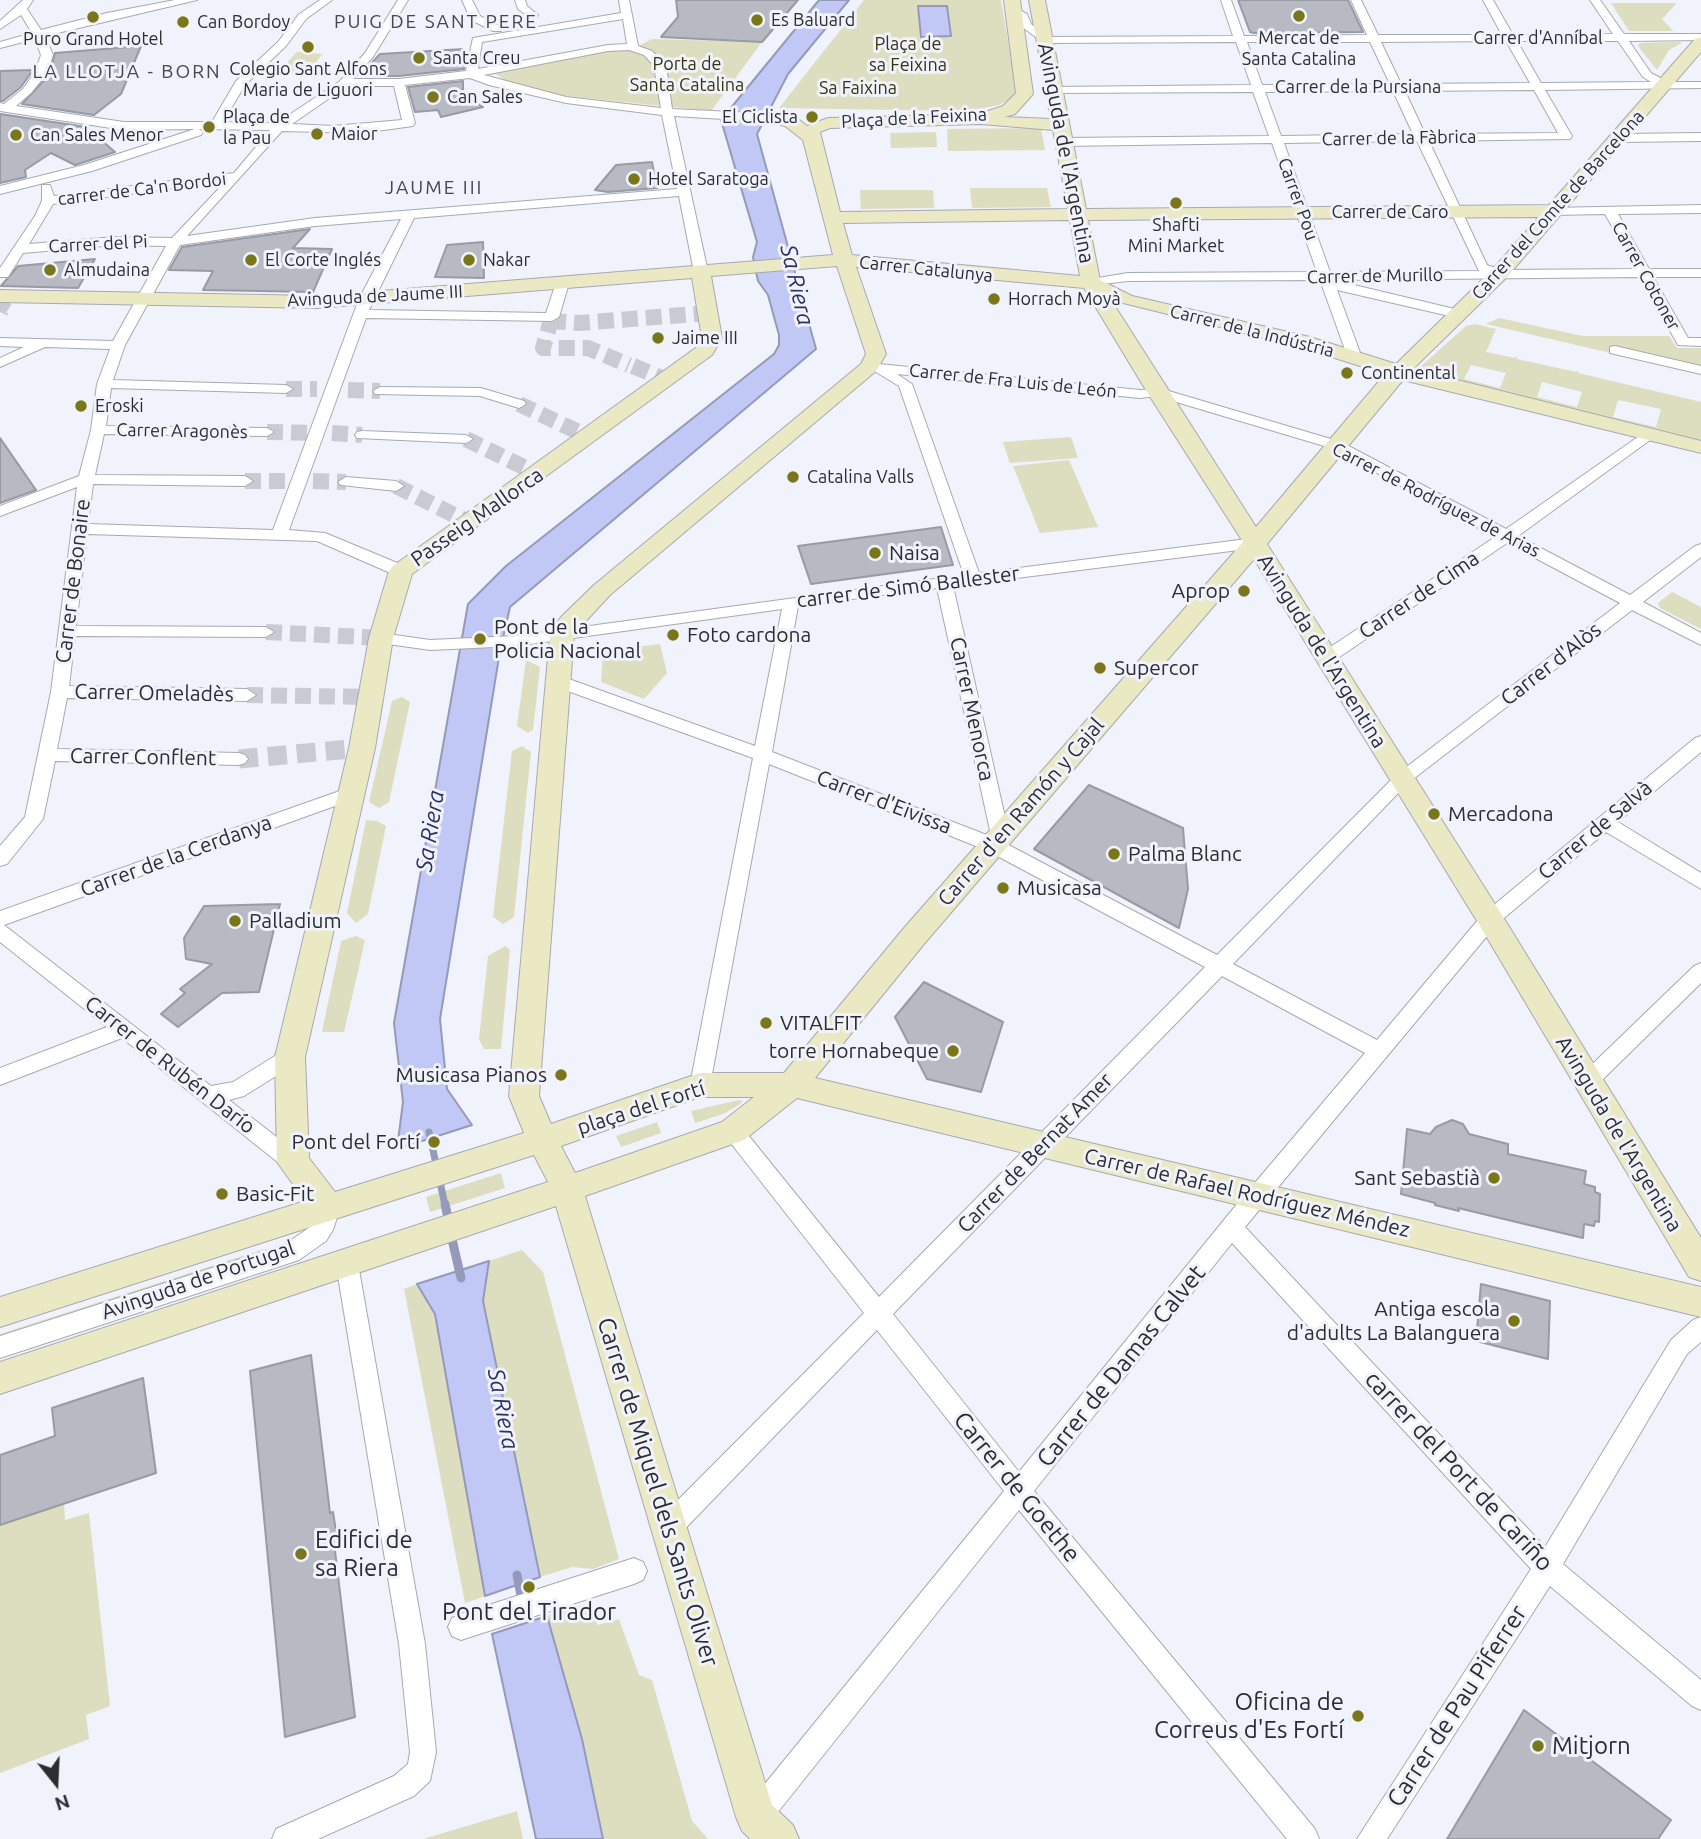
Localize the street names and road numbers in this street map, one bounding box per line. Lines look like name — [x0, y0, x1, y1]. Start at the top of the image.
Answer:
street label: Carrer d'Anníbal — [1473, 27, 1603, 49]
street label: Avinguda de l'Argentina — [1032, 41, 1100, 265]
street label: Carrer de la Pursiana — [1275, 76, 1441, 98]
street label: Plaça de la Feixina — [841, 103, 987, 133]
street label: Carrer del Comte de Barcelona — [1467, 106, 1649, 304]
street label: Carrer de la Fàbrica — [1321, 126, 1477, 150]
street label: Carrer Pou — [1273, 155, 1323, 243]
street label: carrer de Ca'n Bordoi — [57, 168, 227, 210]
street label: Carrer de Caro — [1331, 201, 1449, 223]
street label: Carrer Cotoner — [1607, 218, 1685, 334]
street label: Carrer del Pi — [48, 231, 148, 257]
street label: Carrer Catalunya — [858, 251, 994, 287]
street label: Carrer de Murillo — [1307, 264, 1443, 288]
street label: Avinguda de Jaume III — [287, 281, 463, 311]
street label: Carrer de la Indústria — [1168, 300, 1336, 362]
street label: Carrer de Fra Luis de León — [908, 359, 1118, 403]
street label: Carrer Aragonès — [116, 419, 248, 443]
street label: Carrer de Rodríguez de Arias — [1328, 438, 1544, 562]
street label: Passeig Mallorca — [406, 462, 548, 572]
street label: Carrer de Bonaire — [50, 497, 96, 665]
street label: Carrer de Cima — [1354, 546, 1484, 644]
street label: Avinguda de l'Argentina — [1252, 549, 1392, 753]
street label: carrer de Simó Ballester — [795, 561, 1021, 613]
street label: Carrer d'Alòs — [1496, 617, 1606, 711]
street label: Carrer Menorca — [944, 635, 1000, 783]
street label: Carrer Omeladès — [74, 679, 234, 707]
street label: Carrer d'en Ramón y Cajal — [933, 713, 1109, 911]
street label: Carrer Conflent — [70, 743, 216, 771]
street label: Carrer d'Eivissa — [813, 765, 955, 839]
street label: Carrer de Salvà — [1533, 775, 1657, 885]
street label: Carrer de la Cerdanya — [77, 810, 275, 902]
street label: Carrer de Rubén Darío — [80, 991, 260, 1139]
street label: Avinguda de l'Argentina — [1551, 1032, 1687, 1236]
street label: Carrer de Bernat Amer — [952, 1068, 1118, 1238]
street label: plaça del Fortí — [574, 1076, 708, 1140]
street label: Carrer de Rafael Rodríguez Méndez — [1082, 1143, 1412, 1243]
street label: Avinguda de Portugal — [98, 1235, 298, 1325]
street label: Carrer de Damas Calvet — [1031, 1259, 1211, 1473]
street label: Carrer de Miquel dels Sants Oliver — [591, 1314, 725, 1670]
street label: carrer del Port de Cariño — [1359, 1365, 1559, 1577]
street label: Carrer de Goethe — [947, 1406, 1087, 1568]
street label: Carrer de Pau Piferrer — [1381, 1600, 1533, 1812]

